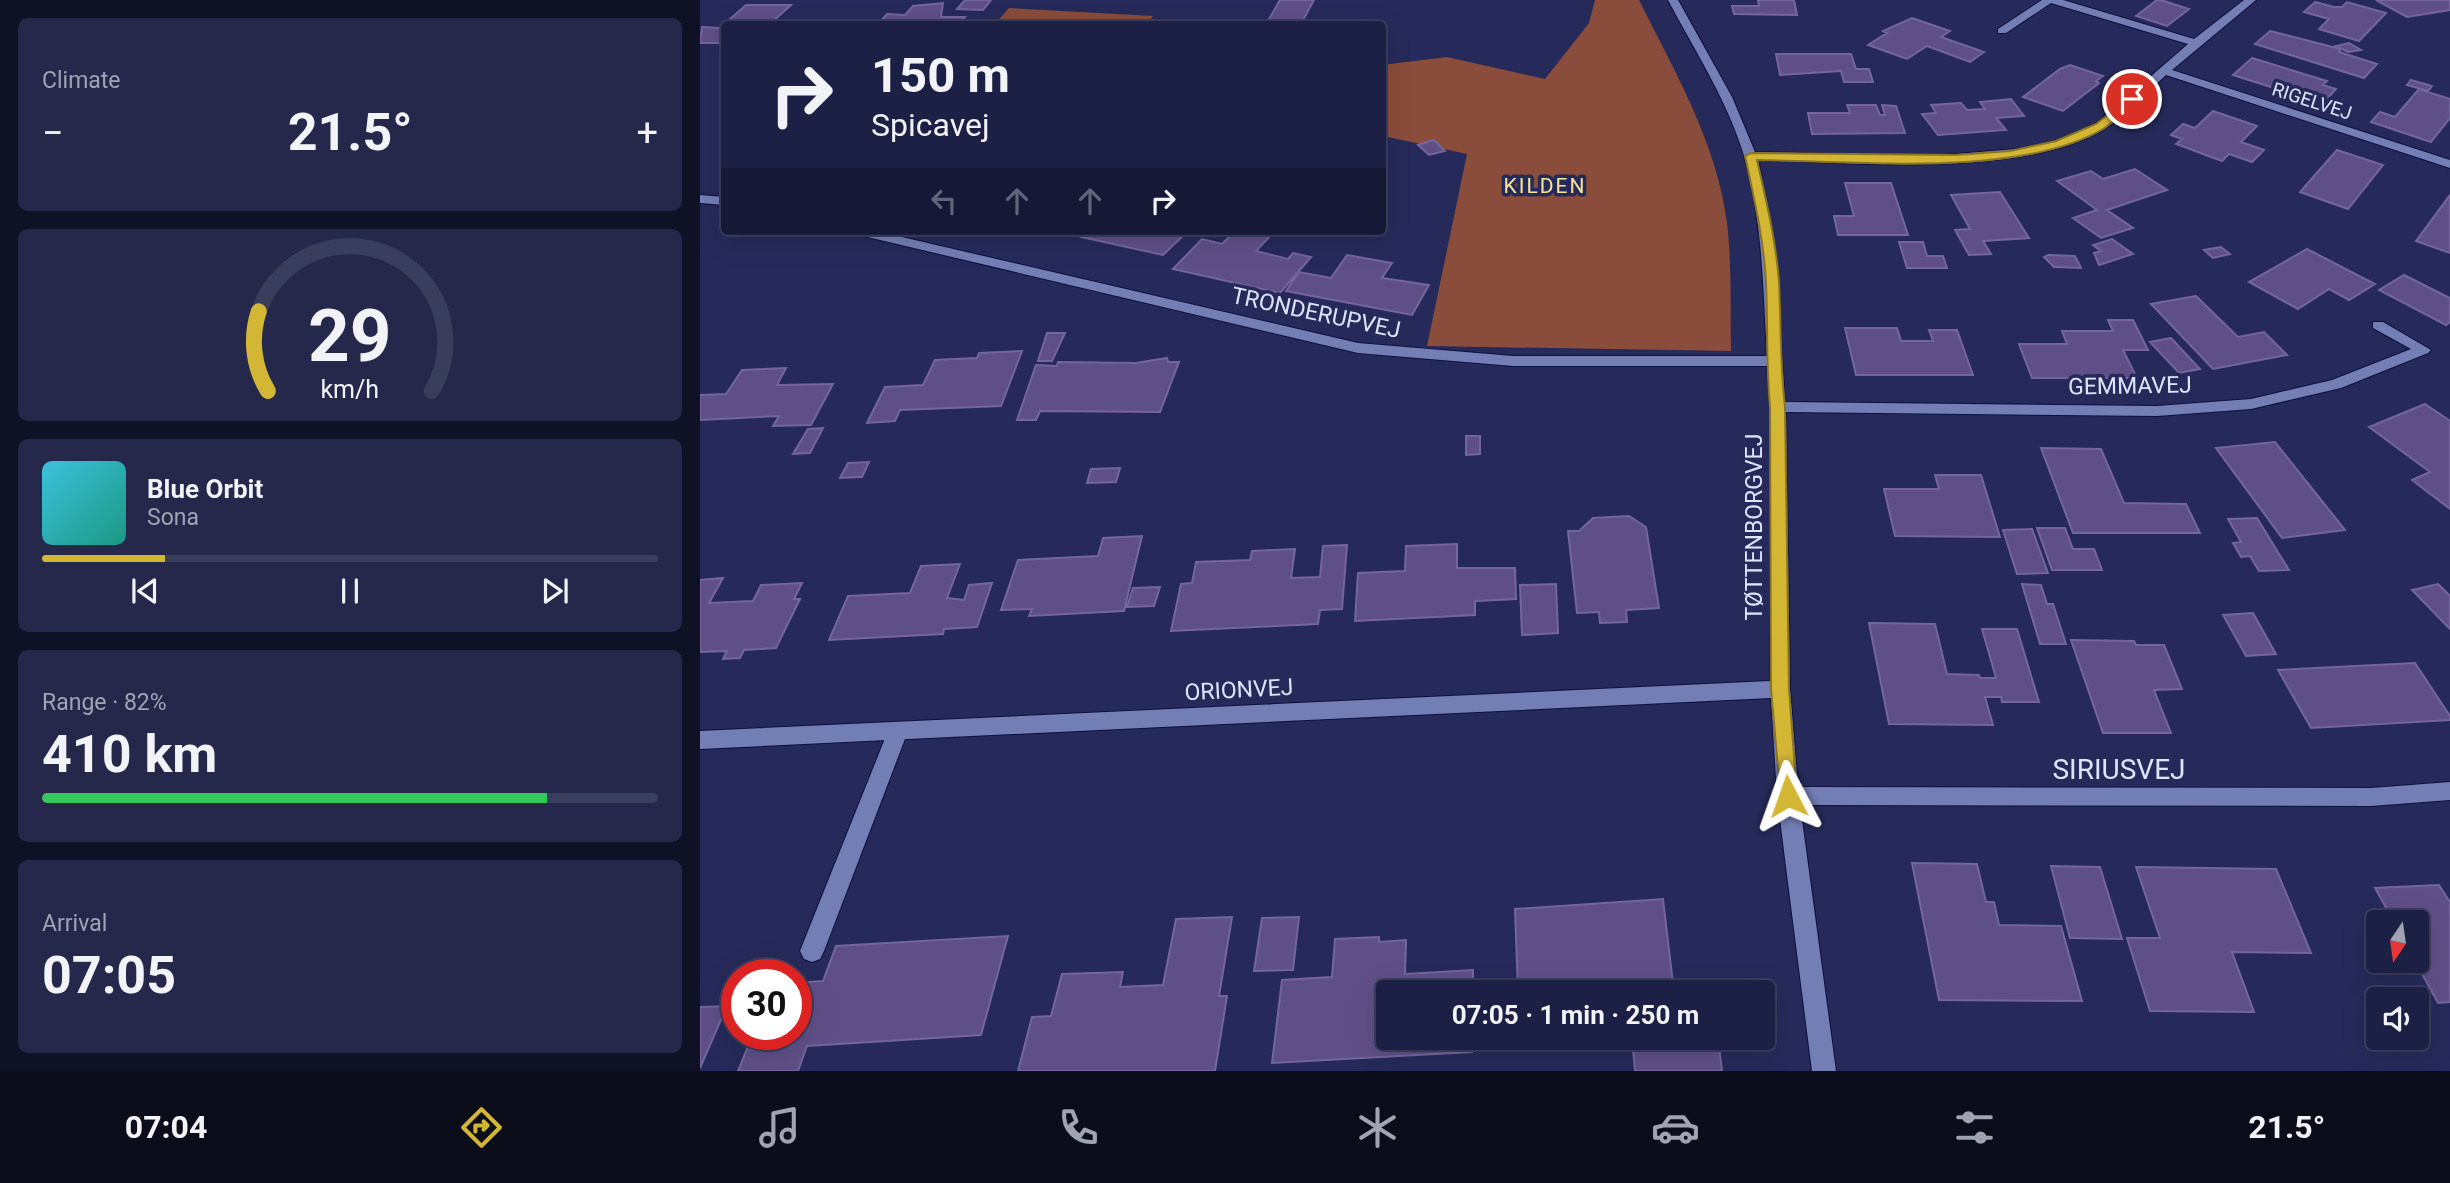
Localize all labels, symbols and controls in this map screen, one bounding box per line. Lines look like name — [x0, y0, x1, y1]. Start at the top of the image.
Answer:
text: 150 m — [871, 47, 1010, 104]
icon: right — [756, 49, 847, 140]
text: Climate — [42, 67, 121, 94]
pin — [2102, 69, 2162, 129]
street label: RIGELVEJ — [2269, 77, 2355, 125]
icon: arrive — [2113, 80, 2151, 118]
text: 21.5° — [288, 102, 413, 163]
text: Spicavej — [871, 106, 990, 144]
text: − — [42, 111, 64, 155]
text: + — [636, 111, 658, 155]
district label: KILDEN — [1504, 174, 1586, 198]
icon: left — [925, 182, 963, 220]
icon: ahead — [998, 182, 1036, 220]
icon: ahead — [1071, 182, 1109, 220]
icon: right — [1144, 182, 1182, 220]
street label: TRONDERUPVEJ — [1229, 282, 1403, 344]
text: 29 — [308, 293, 392, 379]
street label: GEMMAVEJ — [2068, 371, 2192, 401]
text: km/h — [321, 375, 379, 404]
street label: TØTTENBORGVEJ — [1741, 434, 1768, 620]
text: Blue Orbit — [147, 474, 263, 504]
text: Sona — [147, 504, 199, 531]
icon: previous — [126, 572, 164, 610]
icon: pause — [331, 572, 369, 610]
icon: next — [536, 572, 574, 610]
street label: ORIONVEJ — [1184, 674, 1294, 706]
text: Range · 82% — [42, 689, 167, 716]
text: 410 km — [42, 724, 217, 785]
street label: SIRIUSVEJ — [2052, 753, 2186, 786]
position arrow — [1751, 759, 1825, 833]
text: Arrival — [42, 910, 107, 937]
north arrow — [2366, 910, 2429, 973]
map controls — [2366, 910, 2429, 1050]
text: 07:05 — [42, 945, 176, 1006]
speed limit sign: 30 — [721, 959, 812, 1050]
button: sound — [2366, 987, 2429, 1050]
text: 07:05 · 1 min · 250 m — [1452, 1000, 1699, 1030]
icon: directions — [457, 1103, 506, 1152]
icon: music — [755, 1103, 804, 1152]
icon: phone — [1054, 1103, 1103, 1152]
icon: climate — [1353, 1103, 1402, 1152]
icon: car — [1651, 1103, 1700, 1152]
icon: filters — [1950, 1103, 1999, 1152]
text: 07:04 — [125, 1108, 207, 1146]
text: 21.5° — [2248, 1108, 2325, 1146]

